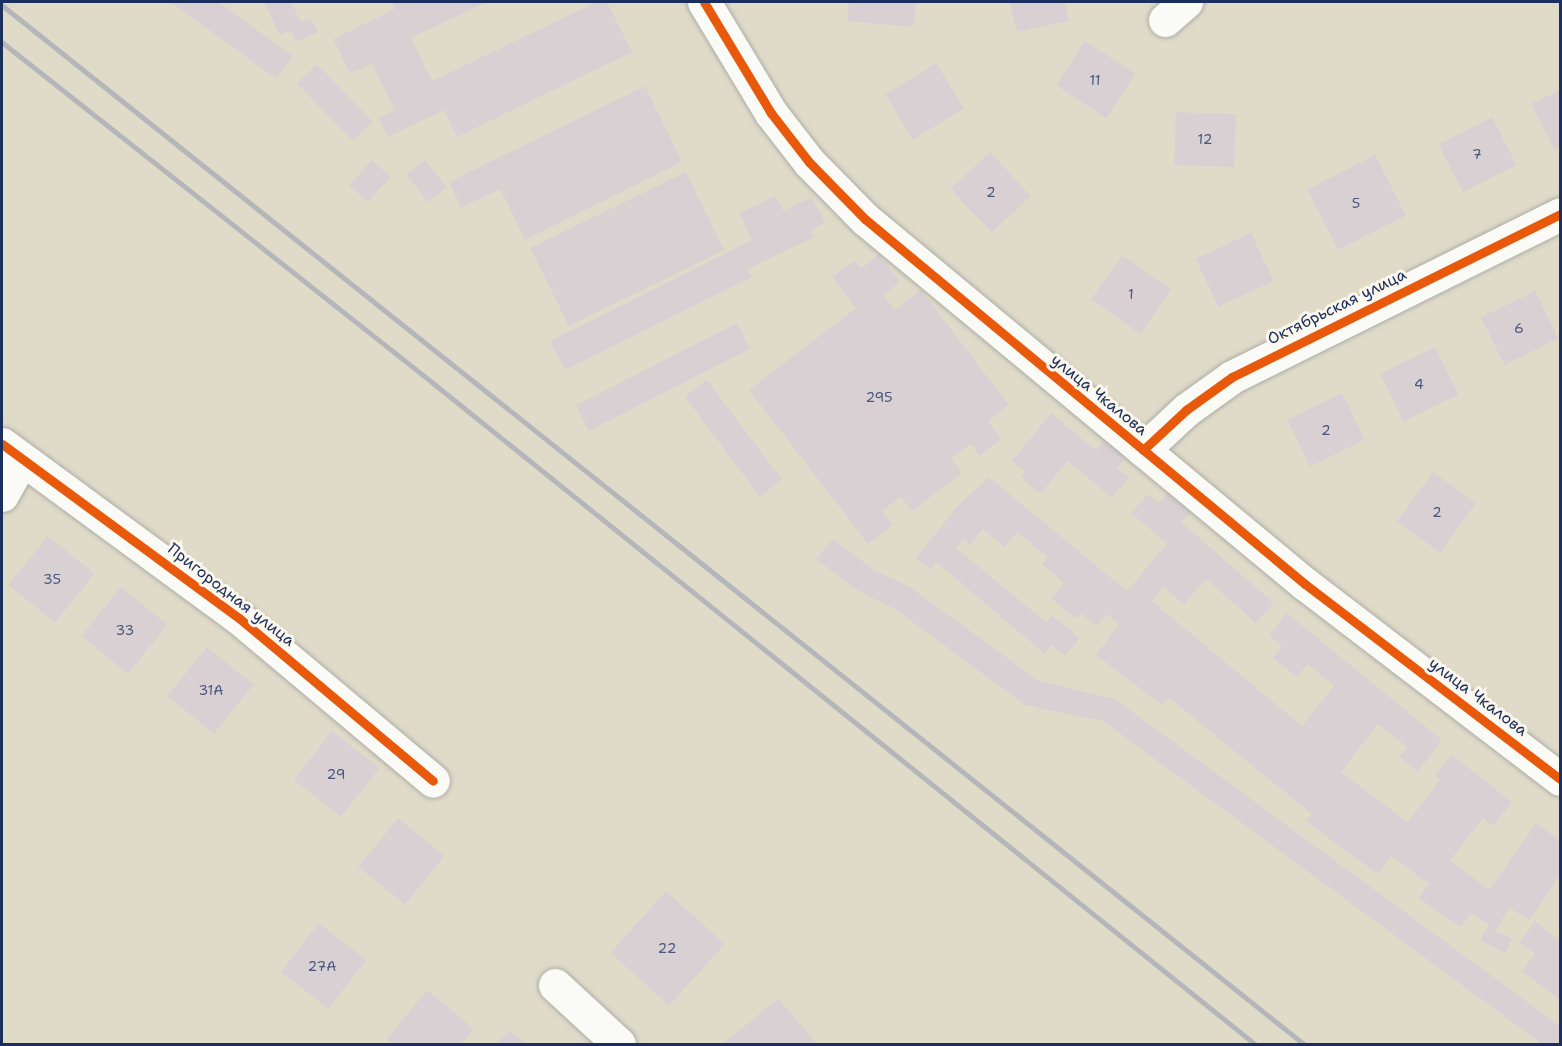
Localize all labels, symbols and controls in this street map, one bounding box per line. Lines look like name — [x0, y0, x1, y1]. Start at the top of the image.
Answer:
house number: 11 — [1089, 72, 1101, 88]
house number: 12 — [1198, 131, 1212, 147]
house number: 7 — [1472, 146, 1482, 162]
house number: 2 — [986, 184, 996, 200]
house number: 5 — [1352, 195, 1360, 211]
street label: Октябрьская улица — [1264, 265, 1410, 349]
house number: 1 — [1128, 286, 1134, 302]
house number: 6 — [1514, 320, 1524, 336]
street label: улица Чкалова — [1047, 350, 1151, 440]
house number: 4 — [1414, 376, 1424, 392]
house number: 295 — [865, 389, 893, 405]
house number: 2 — [1321, 422, 1331, 438]
house number: 2 — [1432, 504, 1442, 520]
street label: Пригородная улица — [164, 539, 298, 651]
house number: 35 — [43, 571, 61, 587]
house number: 33 — [116, 622, 134, 638]
street label: улица Чкалова — [1425, 654, 1531, 740]
house number: 31А — [198, 682, 224, 698]
house number: 29 — [327, 766, 345, 782]
house number: 22 — [658, 940, 676, 956]
house number: 27А — [308, 958, 336, 974]

